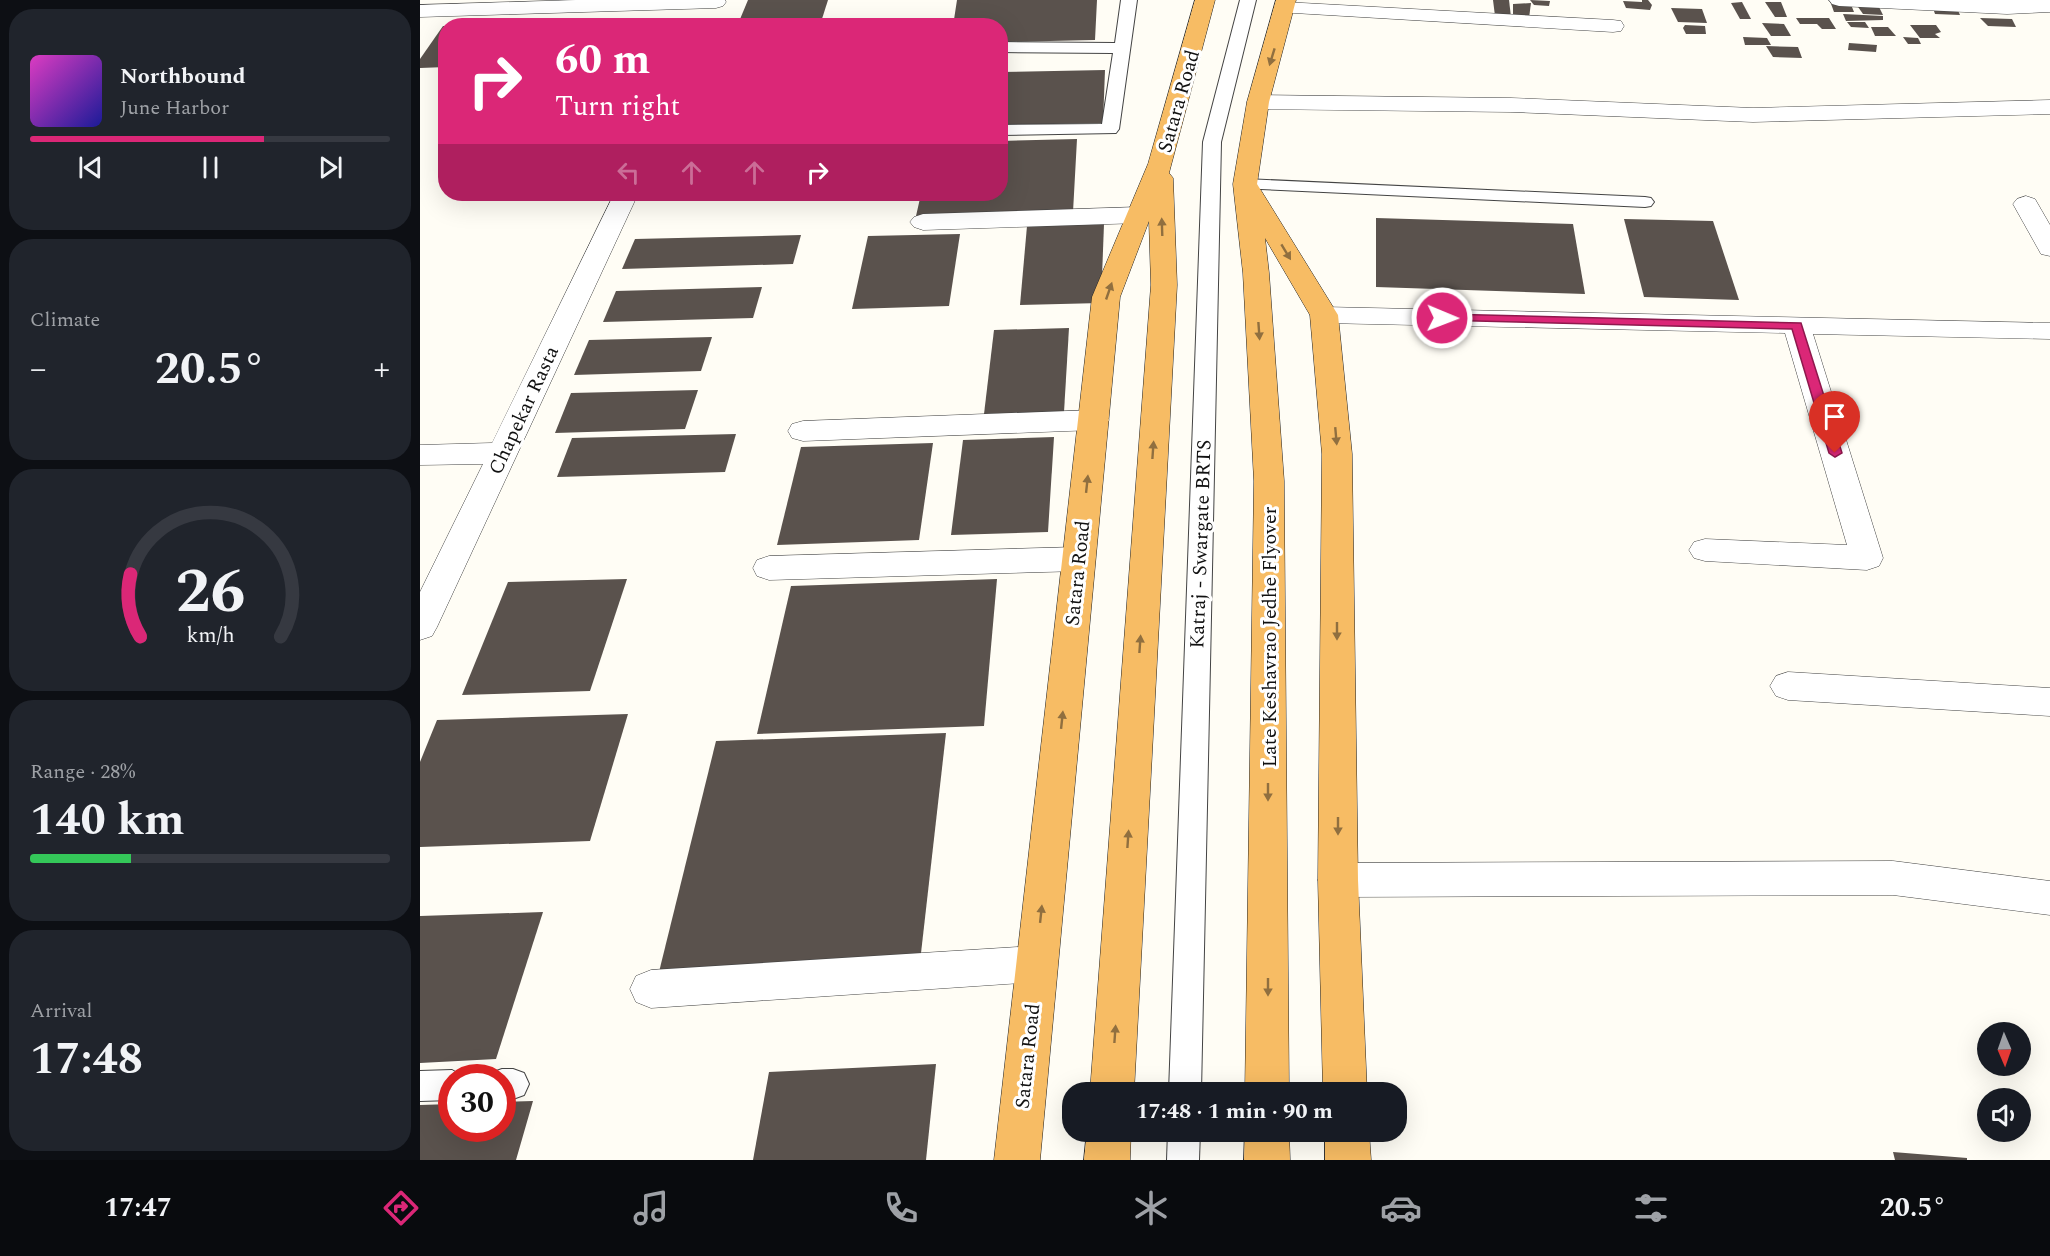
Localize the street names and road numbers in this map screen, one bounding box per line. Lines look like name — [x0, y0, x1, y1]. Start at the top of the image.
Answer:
street label: Satara Road — [1150, 46, 1208, 156]
street label: Chapekar Rasta — [481, 341, 567, 480]
street label: Katraj - Swargate BRTS — [1182, 439, 1220, 649]
street label: Late Keshavrao Jedhe Flyover — [1255, 506, 1285, 768]
street label: Satara Road — [1058, 519, 1098, 627]
street label: Satara Road — [1008, 1002, 1048, 1110]

